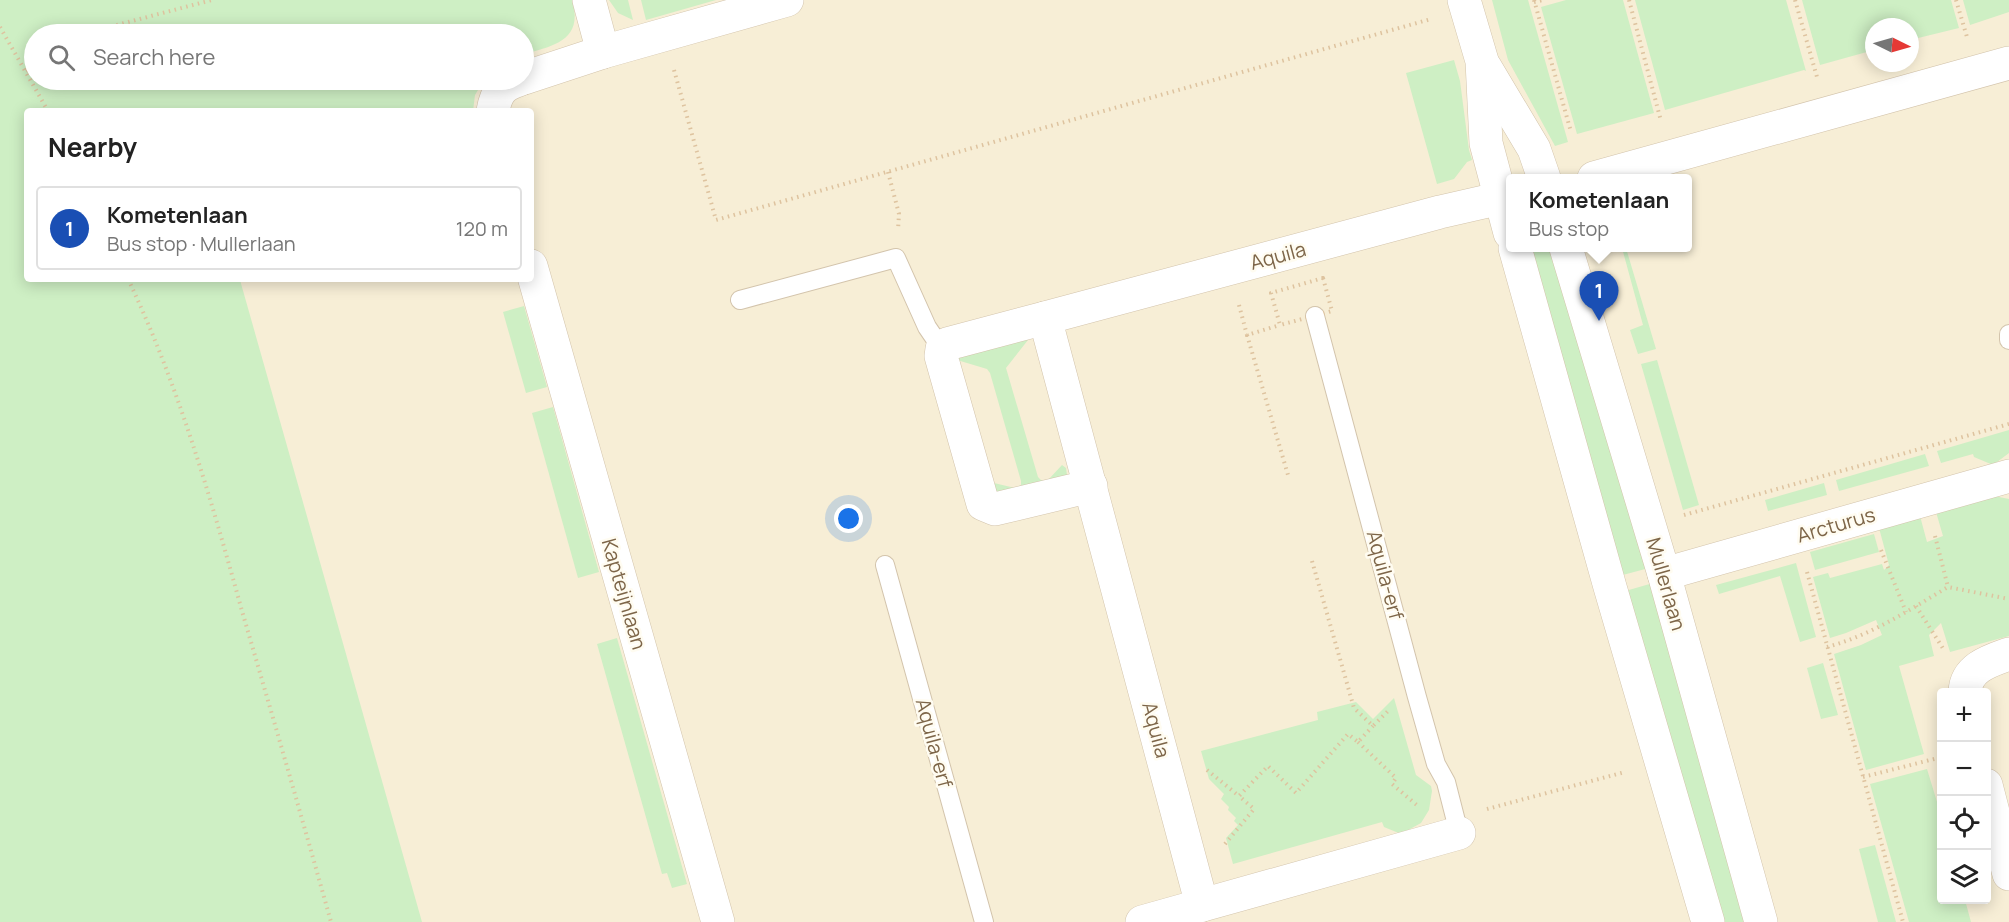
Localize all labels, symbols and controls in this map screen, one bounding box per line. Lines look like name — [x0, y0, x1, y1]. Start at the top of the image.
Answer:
north arrow — [1865, 18, 1919, 72]
search box — [24, 24, 534, 90]
icon: search — [45, 41, 78, 74]
text: Search here — [93, 42, 215, 72]
text: Nearby — [48, 129, 137, 165]
popup — [1506, 174, 1692, 252]
text: Kometenlaan — [1529, 185, 1669, 215]
text: Kometenlaan — [107, 200, 248, 230]
text: 1 — [65, 215, 74, 242]
text: 120 m — [456, 215, 508, 242]
text: Bus stop — [1529, 215, 1609, 242]
text: Bus stop · Mullerlaan — [107, 230, 296, 257]
street label: Aquila — [1247, 235, 1309, 276]
pin: 1 — [1580, 272, 1618, 321]
street label: Arcturus — [1794, 500, 1878, 549]
your location — [834, 504, 863, 533]
street label: Aquila-erf — [1361, 527, 1410, 622]
street label: Mullerlaan — [1640, 534, 1693, 634]
street label: Kapteijnlaan — [596, 535, 653, 653]
map controls — [1937, 688, 1991, 904]
button: + — [1937, 688, 1991, 742]
street label: Aquila-erf — [910, 695, 959, 790]
street label: Aquila — [1136, 699, 1177, 761]
button: − — [1937, 742, 1991, 796]
button: locate — [1937, 796, 1991, 850]
button: layers — [1937, 850, 1991, 904]

